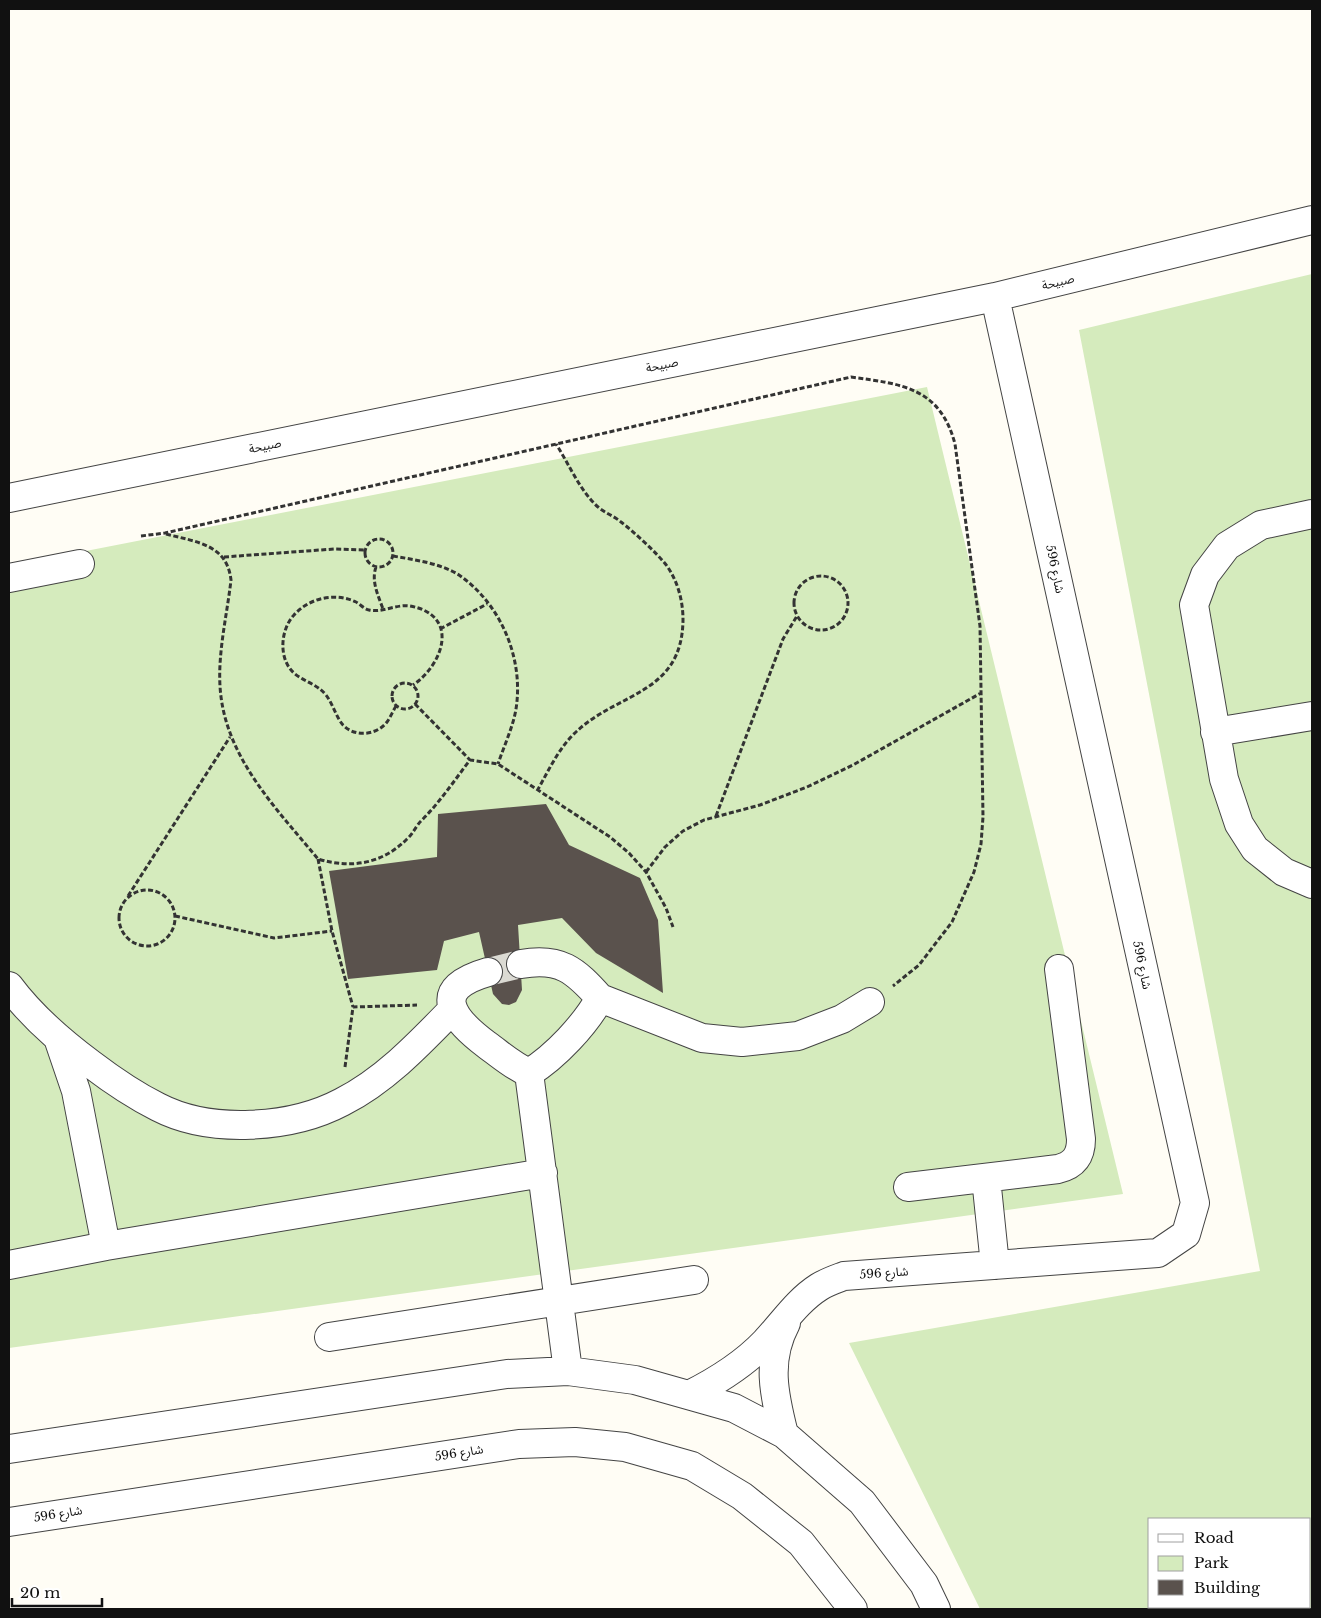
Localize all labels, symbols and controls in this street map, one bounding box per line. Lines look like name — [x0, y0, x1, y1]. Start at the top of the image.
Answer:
street label: صبيحة — [1040, 270, 1076, 293]
street label: صبيحة — [644, 354, 680, 375]
street label: صبيحة — [247, 435, 283, 456]
street label: شارع 596 — [1041, 543, 1068, 595]
street label: شارع 596 — [1128, 939, 1155, 991]
street label: شارع 596 — [859, 1263, 909, 1284]
street label: شارع 596 — [434, 1441, 485, 1466]
street label: شارع 596 — [33, 1502, 84, 1527]
legend — [1148, 1518, 1311, 1608]
text: Road — [1194, 1528, 1234, 1547]
text: Park — [1194, 1553, 1230, 1572]
scale bar — [12, 1576, 102, 1608]
text: Building — [1194, 1578, 1261, 1597]
text: 20 m — [20, 1583, 60, 1602]

